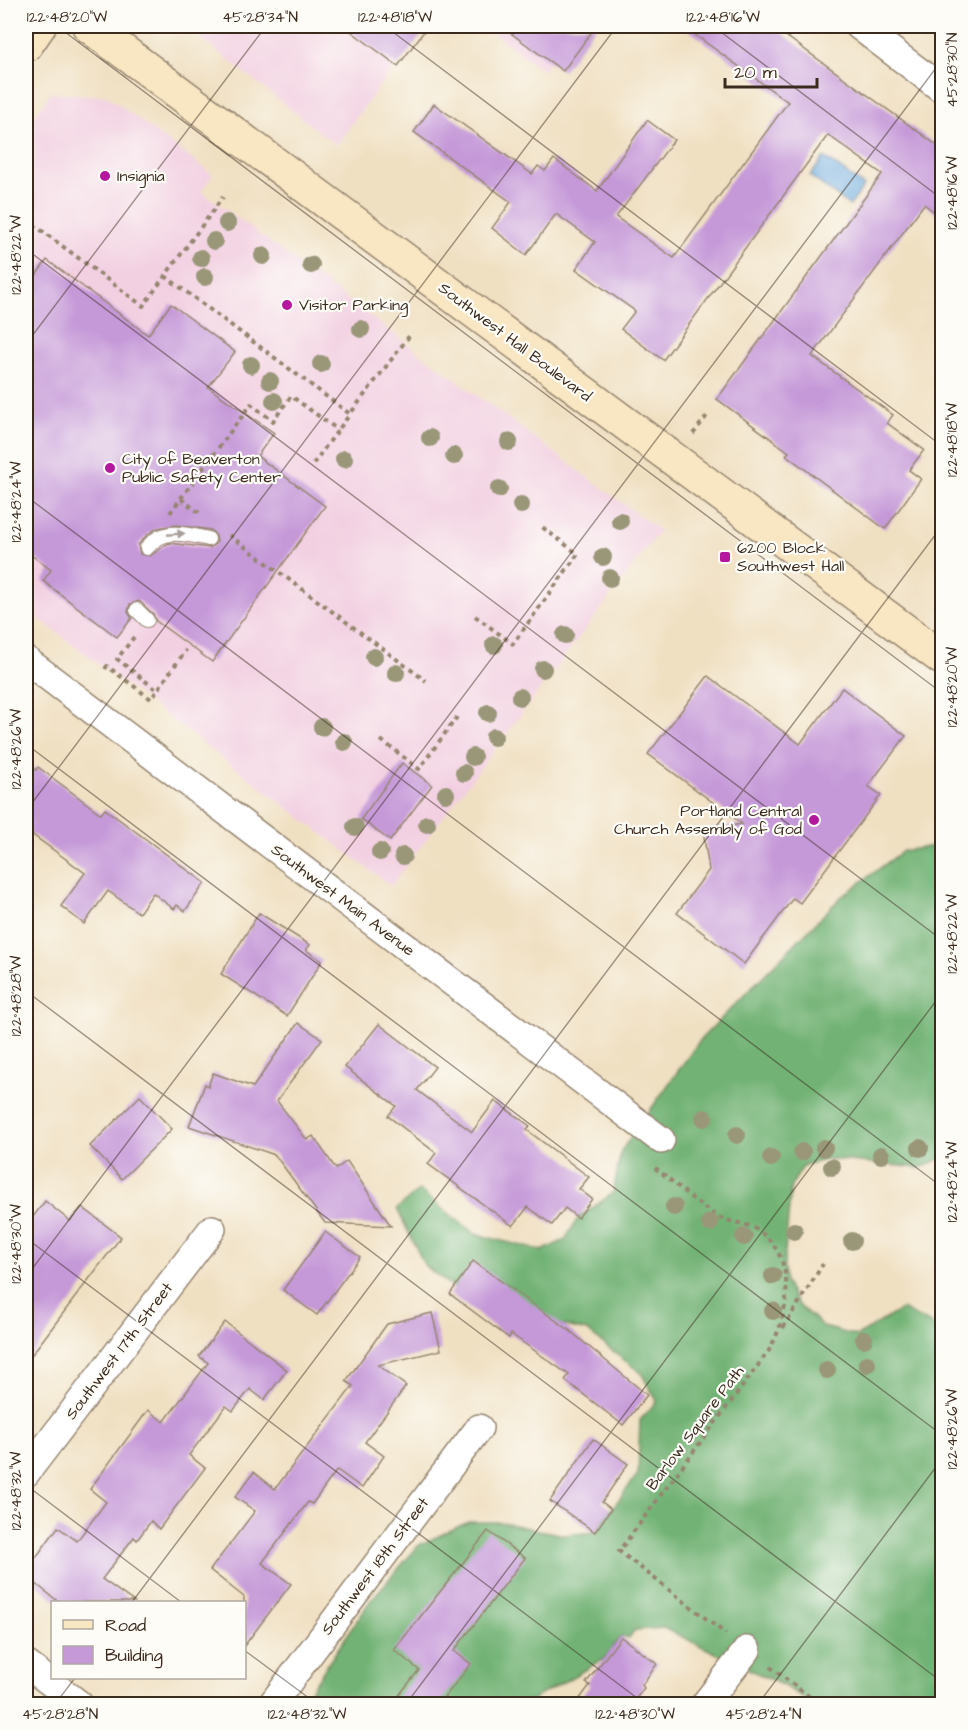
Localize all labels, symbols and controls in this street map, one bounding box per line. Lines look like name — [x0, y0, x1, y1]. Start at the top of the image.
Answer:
text: 122°48'20"W — [27, 7, 107, 28]
text: 45°28'34"N — [222, 7, 298, 28]
text: 122°48'18"W — [358, 7, 432, 28]
text: 122°48'16"W — [686, 7, 760, 28]
text: 45°28'30"N — [942, 33, 963, 107]
scale bar — [725, 51, 816, 89]
text: 20 m — [734, 60, 777, 85]
text: 122°48'16"W — [942, 156, 963, 230]
place label: Insignia — [117, 165, 165, 188]
marker: Insignia — [98, 169, 112, 183]
text: 122°48'22"W — [6, 215, 27, 295]
street label: Southwest Hall Boulevard — [434, 277, 596, 407]
place label: Visitor Parking — [299, 294, 408, 317]
marker: Visitor Parking — [280, 298, 294, 312]
text: 122°48'18"W — [942, 403, 963, 477]
place label: City of Beaverton Public Safety Center — [122, 448, 281, 489]
text: 122°48'24"W — [6, 461, 27, 543]
marker: City of Beaverton Public Safety Center — [103, 461, 117, 475]
one-way arrow — [166, 530, 185, 539]
place label: 6200 Block Southwest Hall — [737, 537, 844, 577]
marker: 6200 Block Southwest Hall — [718, 550, 732, 564]
text: 122°48'20"W — [942, 647, 963, 727]
text: 122°48'26"W — [6, 709, 27, 789]
place label: Portland Central Church Assembly of God — [614, 800, 802, 841]
marker: Portland Central Church Assembly of God — [807, 813, 821, 827]
street label: Southwest Main Avenue — [267, 839, 420, 961]
text: 122°48'22"W — [942, 894, 963, 974]
text: 122°48'28"W — [6, 956, 27, 1036]
text: 122°48'24"W — [942, 1141, 963, 1223]
text: 122°48'30"W — [6, 1204, 27, 1284]
street label: Southwest 17th Street — [60, 1278, 178, 1424]
street label: Barlow Square Path — [641, 1361, 749, 1495]
text: 122°48'26"W — [942, 1389, 963, 1469]
text: 122°48'32"W — [6, 1452, 27, 1530]
street label: Southwest 18th Street — [316, 1492, 434, 1639]
legend — [51, 1601, 246, 1679]
text: Road — [105, 1613, 146, 1638]
text: Building — [105, 1643, 163, 1669]
text: 45°28'28"N — [22, 1704, 98, 1725]
text: 122°48'32"W — [268, 1704, 346, 1725]
text: 122°48'30"W — [595, 1704, 675, 1725]
text: 45°28'24"N — [725, 1704, 801, 1725]

